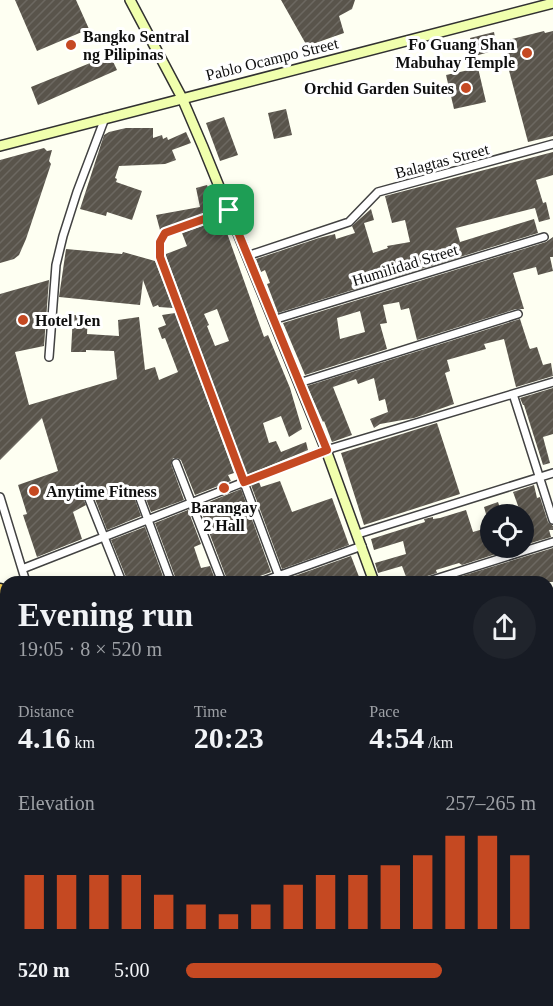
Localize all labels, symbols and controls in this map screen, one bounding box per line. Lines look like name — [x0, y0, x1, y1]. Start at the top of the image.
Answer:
place label: Bangko Sentral ng Pilipinas — [83, 28, 190, 64]
street label: Pablo Ocampo Street — [204, 34, 341, 85]
place label: Fo Guang Shan Mabuhay Temple — [395, 36, 515, 72]
marker: Bangko Sentral ng Pilipinas — [64, 38, 78, 52]
marker: Fo Guang Shan Mabuhay Temple — [520, 46, 534, 60]
place label: Orchid Garden Suites — [304, 80, 454, 97]
marker: Orchid Garden Suites — [459, 81, 473, 95]
street label: Balagtas Street — [393, 140, 492, 183]
pin — [203, 184, 254, 235]
icon: arrive — [212, 193, 245, 226]
street label: Humilidad Street — [350, 241, 460, 289]
place label: Hotel Jen — [35, 312, 100, 329]
marker: Hotel Jen — [16, 313, 30, 327]
marker: Barangay 2 Hall — [217, 481, 231, 495]
place label: Anytime Fitness — [46, 483, 157, 501]
marker: Anytime Fitness — [27, 484, 41, 498]
place label: Barangay 2 Hall — [191, 499, 257, 534]
map controls — [480, 504, 534, 558]
button: locate — [480, 504, 534, 558]
button: share — [473, 596, 536, 659]
text: Evening run — [18, 597, 193, 633]
text: 19:05 · 8 × 520 m — [18, 638, 162, 660]
text: Distance — [18, 703, 74, 720]
text: Time — [194, 703, 227, 720]
text: Pace — [369, 703, 400, 720]
text: 4.16 — [18, 721, 71, 754]
text: 20:23 — [194, 721, 264, 754]
text: 4:54 — [369, 721, 424, 754]
text: km — [71, 734, 95, 751]
text: /km — [424, 734, 453, 751]
text: Elevation — [18, 792, 95, 814]
text: 257–265 m — [445, 792, 536, 814]
text: 520 m — [18, 959, 70, 981]
text: 5:00 — [114, 959, 150, 981]

